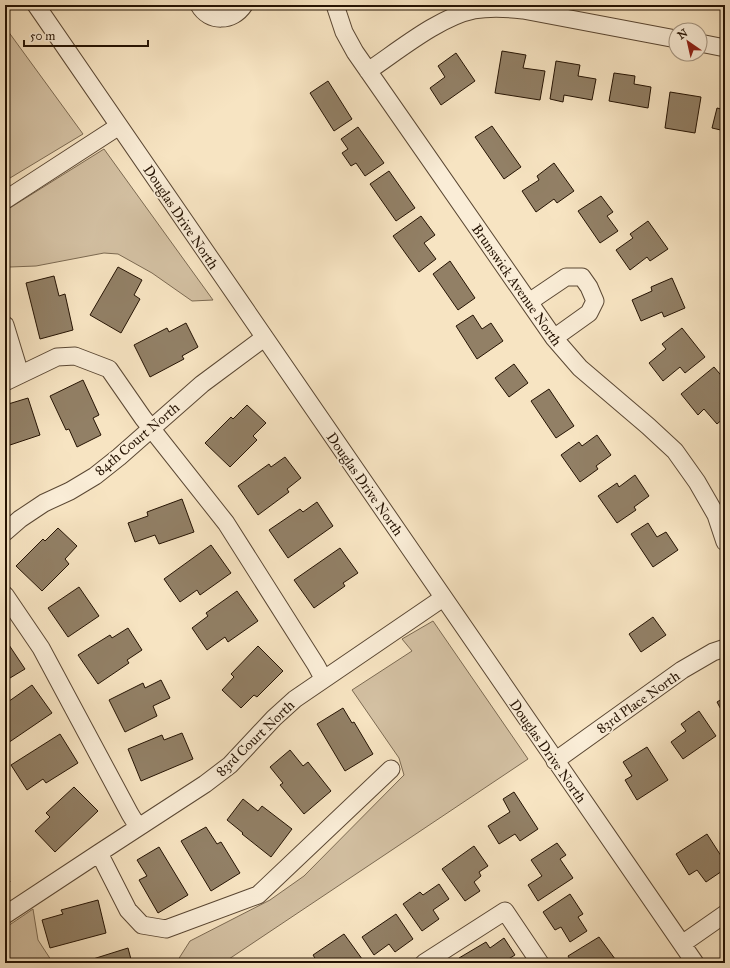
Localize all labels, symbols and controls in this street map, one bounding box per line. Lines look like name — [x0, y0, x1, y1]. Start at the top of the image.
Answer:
scale bar — [24, 22, 148, 48]
north arrow — [668, 22, 708, 62]
text: N — [675, 26, 691, 42]
text: 50 m — [30, 29, 55, 43]
street label: Douglas Drive North — [139, 162, 222, 273]
street label: Brunswick Avenue North — [468, 221, 565, 350]
street label: 84th Court North — [92, 399, 183, 480]
street label: Douglas Drive North — [323, 429, 407, 539]
street label: 83rd Place North — [593, 667, 683, 737]
street label: Douglas Drive North — [506, 696, 590, 806]
street label: 83rd Court North — [213, 697, 298, 780]

